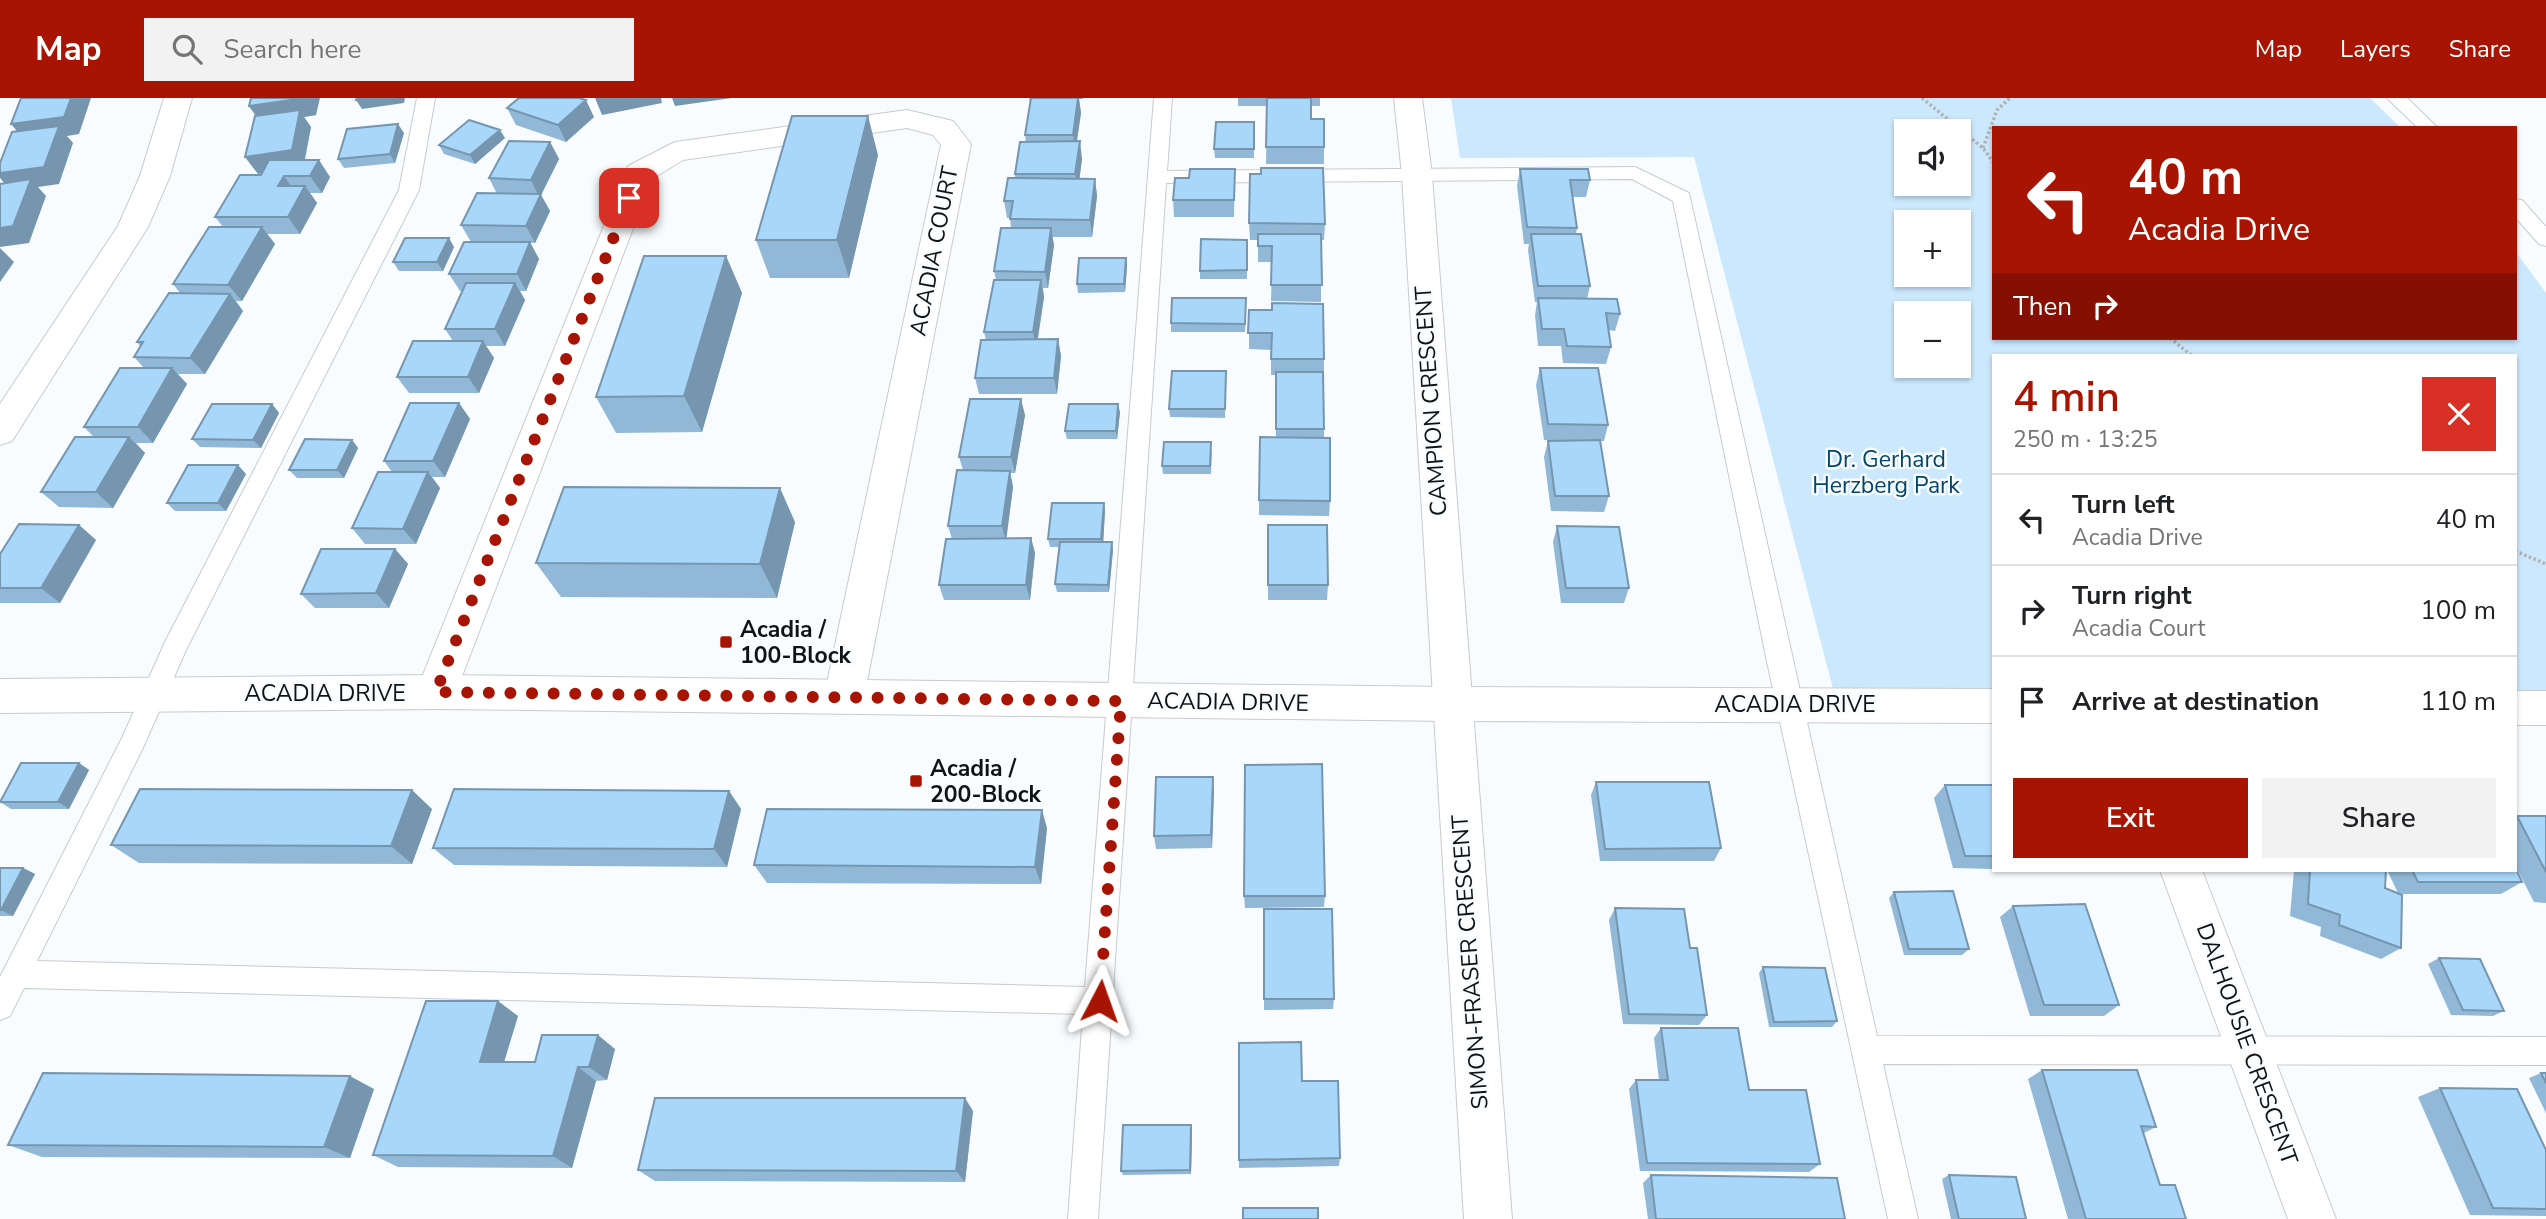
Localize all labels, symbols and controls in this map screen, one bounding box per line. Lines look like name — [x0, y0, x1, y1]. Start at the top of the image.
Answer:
search box — [144, 18, 634, 81]
text: Map — [35, 27, 102, 72]
icon: search — [168, 30, 206, 68]
text: Search here — [224, 32, 361, 67]
text: Map — [2255, 33, 2302, 65]
text: Layers — [2340, 33, 2411, 65]
text: Share — [2449, 33, 2511, 65]
map controls — [1894, 119, 1971, 378]
button: sound — [1894, 119, 1971, 196]
text: 40 m — [2128, 144, 2243, 211]
icon: left — [2013, 154, 2104, 245]
street label: ACADIA COURT — [902, 163, 966, 338]
pin — [599, 168, 659, 228]
icon: arrive — [610, 179, 648, 217]
text: Acadia Drive — [2128, 208, 2310, 251]
button: + — [1894, 210, 1971, 287]
street label: CAMPION CRESCENT — [1407, 285, 1455, 517]
icon: right — [2086, 287, 2124, 325]
text: Then — [2013, 289, 2072, 324]
button: − — [1894, 301, 1971, 378]
text: 4 min — [2013, 369, 2120, 426]
button: close — [2422, 377, 2496, 451]
text: 250 m · 13:25 — [2013, 424, 2158, 455]
park label: Dr. Gerhard Herzberg Park — [1812, 444, 1960, 501]
text: Turn left — [2072, 487, 2175, 522]
icon: left — [2013, 501, 2051, 539]
text: 40 m — [2436, 502, 2496, 537]
text: Acadia Drive — [2072, 522, 2203, 553]
text: Turn right — [2072, 578, 2191, 613]
icon: right — [2013, 592, 2051, 630]
text: 100 m — [2420, 593, 2496, 628]
text: Acadia Court — [2072, 613, 2206, 644]
place label: Acadia / 100-Block — [740, 614, 852, 671]
marker: Acadia / 100-Block — [718, 634, 734, 650]
street label: ACADIA DRIVE — [244, 678, 406, 709]
icon: arrive — [2013, 683, 2051, 721]
text: Arrive at destination — [2072, 684, 2319, 719]
text: 110 m — [2420, 684, 2496, 719]
street label: ACADIA DRIVE — [1147, 685, 1309, 719]
street label: ACADIA DRIVE — [1714, 689, 1876, 720]
place label: Acadia / 200-Block — [930, 753, 1042, 810]
marker: Acadia / 200-Block — [908, 773, 924, 789]
button: Exit — [2013, 778, 2248, 858]
button: Share — [2262, 778, 2496, 858]
street label: SIMON-FRASER CRESCENT — [1444, 814, 1496, 1110]
street label: DALHOUSIE CRESCENT — [2189, 919, 2305, 1169]
position arrow — [1063, 964, 1137, 1038]

